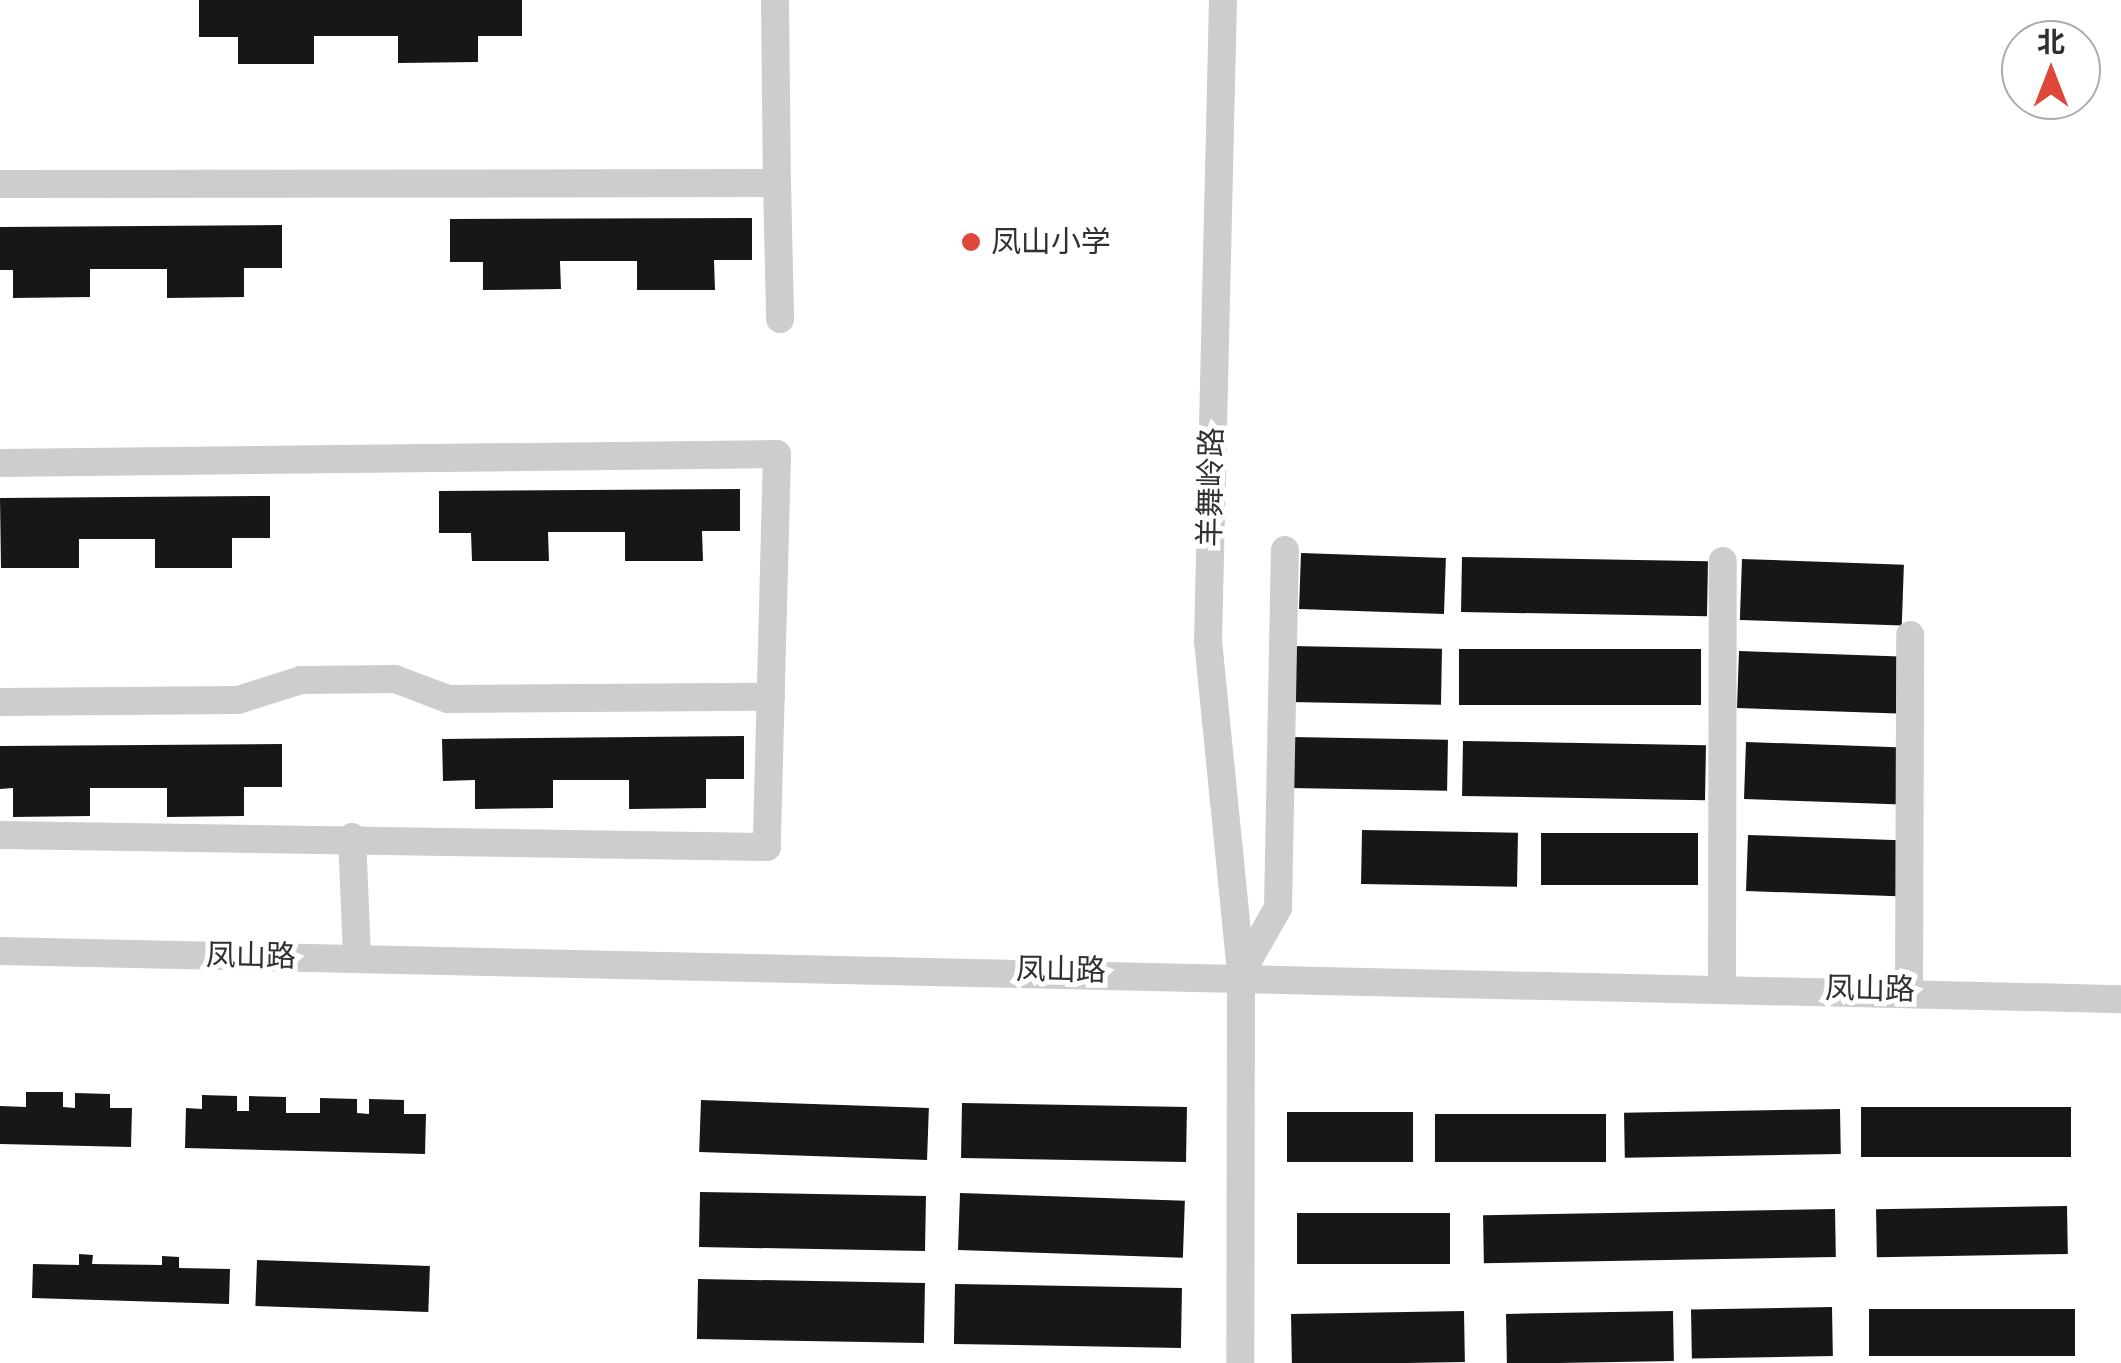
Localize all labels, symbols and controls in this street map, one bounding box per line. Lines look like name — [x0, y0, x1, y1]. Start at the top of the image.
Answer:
north arrow — [2001, 20, 2101, 120]
text: 北 — [2037, 25, 2065, 59]
place label: 凤山小学 — [991, 224, 1111, 260]
marker: 凤山小学 — [960, 231, 982, 253]
street label: 羊舞岭路 — [1192, 427, 1230, 547]
street label: 凤山路 — [206, 937, 296, 975]
street label: 凤山路 — [1016, 951, 1106, 989]
street label: 凤山路 — [1825, 970, 1915, 1008]

